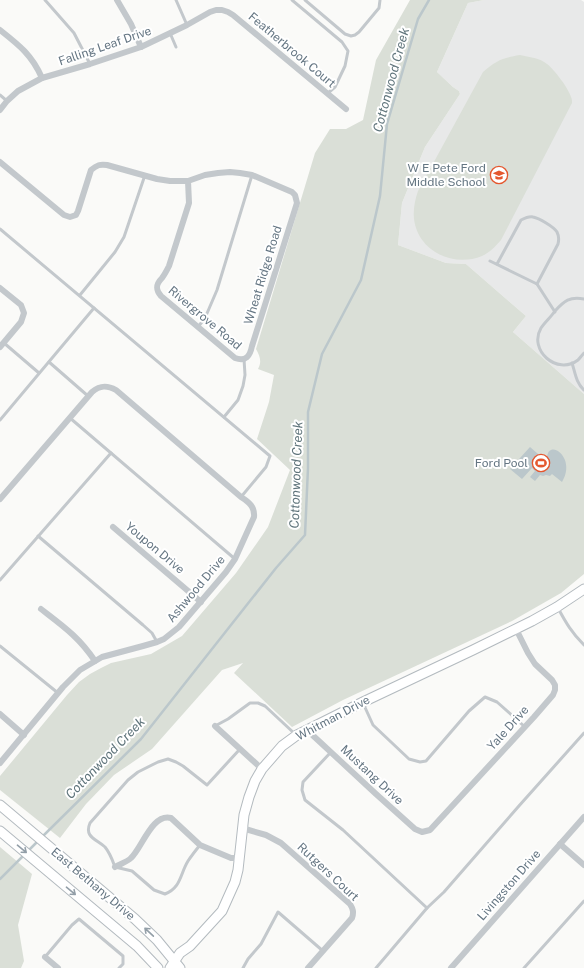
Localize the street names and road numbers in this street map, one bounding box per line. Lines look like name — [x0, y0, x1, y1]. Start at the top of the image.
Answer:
street label: Featherbrook Court — [246, 9, 339, 91]
street label: Falling Leaf Drive — [57, 23, 153, 68]
street label: Wheat Ridge Road — [241, 224, 285, 326]
street label: Rivergrove Road — [166, 283, 244, 353]
street label: Youpon Drive — [123, 519, 188, 577]
street label: Ashwood Drive — [164, 553, 228, 625]
street label: Whitman Drive — [294, 693, 372, 743]
street label: Yale Drive — [484, 703, 532, 753]
street label: Mustang Drive — [338, 742, 406, 808]
street label: Rutgers Court — [294, 840, 362, 904]
street label: East Bethany Drive — [48, 845, 138, 923]
street label: Livingston Drive — [475, 847, 544, 923]

